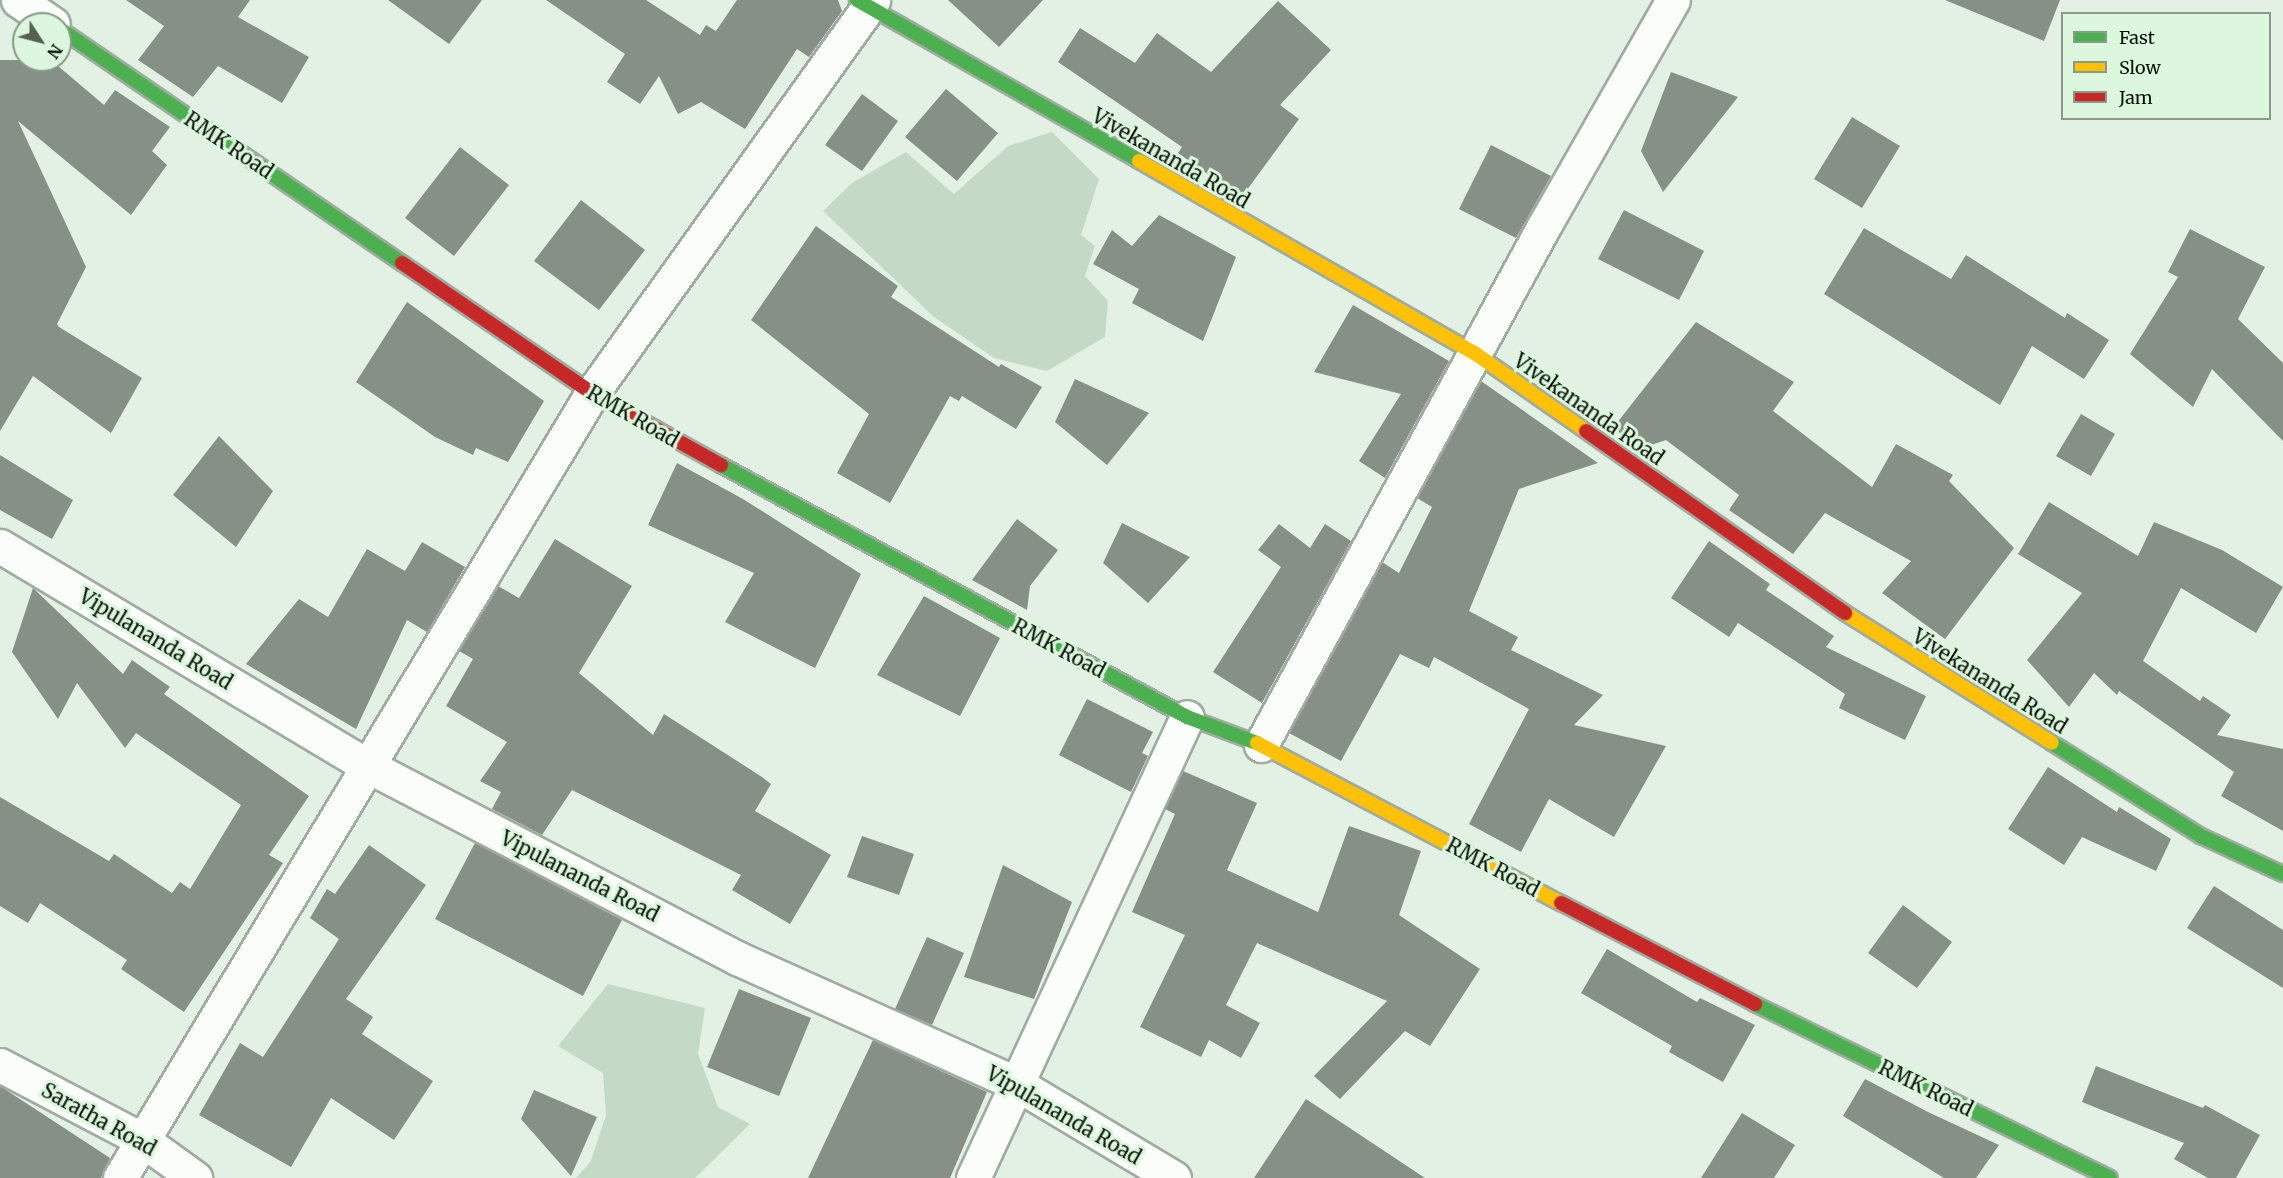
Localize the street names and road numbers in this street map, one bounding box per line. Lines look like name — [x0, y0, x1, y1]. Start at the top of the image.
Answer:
street label: Vivekananda Road — [1088, 103, 1254, 213]
street label: RMK Road — [180, 107, 278, 183]
street label: Vivekananda Road — [1509, 348, 1669, 470]
street label: RMK Road — [583, 380, 683, 452]
street label: Vipulananda Road — [75, 584, 237, 694]
street label: RMK Road — [1008, 614, 1110, 682]
street label: Vivekananda Road — [1908, 624, 2072, 738]
street label: Vipulananda Road — [497, 826, 663, 926]
street label: RMK Road — [1442, 833, 1544, 901]
street label: RMK Road — [1875, 1055, 1977, 1121]
street label: Vipulananda Road — [982, 1061, 1146, 1169]
street label: Saratha Road — [38, 1078, 160, 1160]

